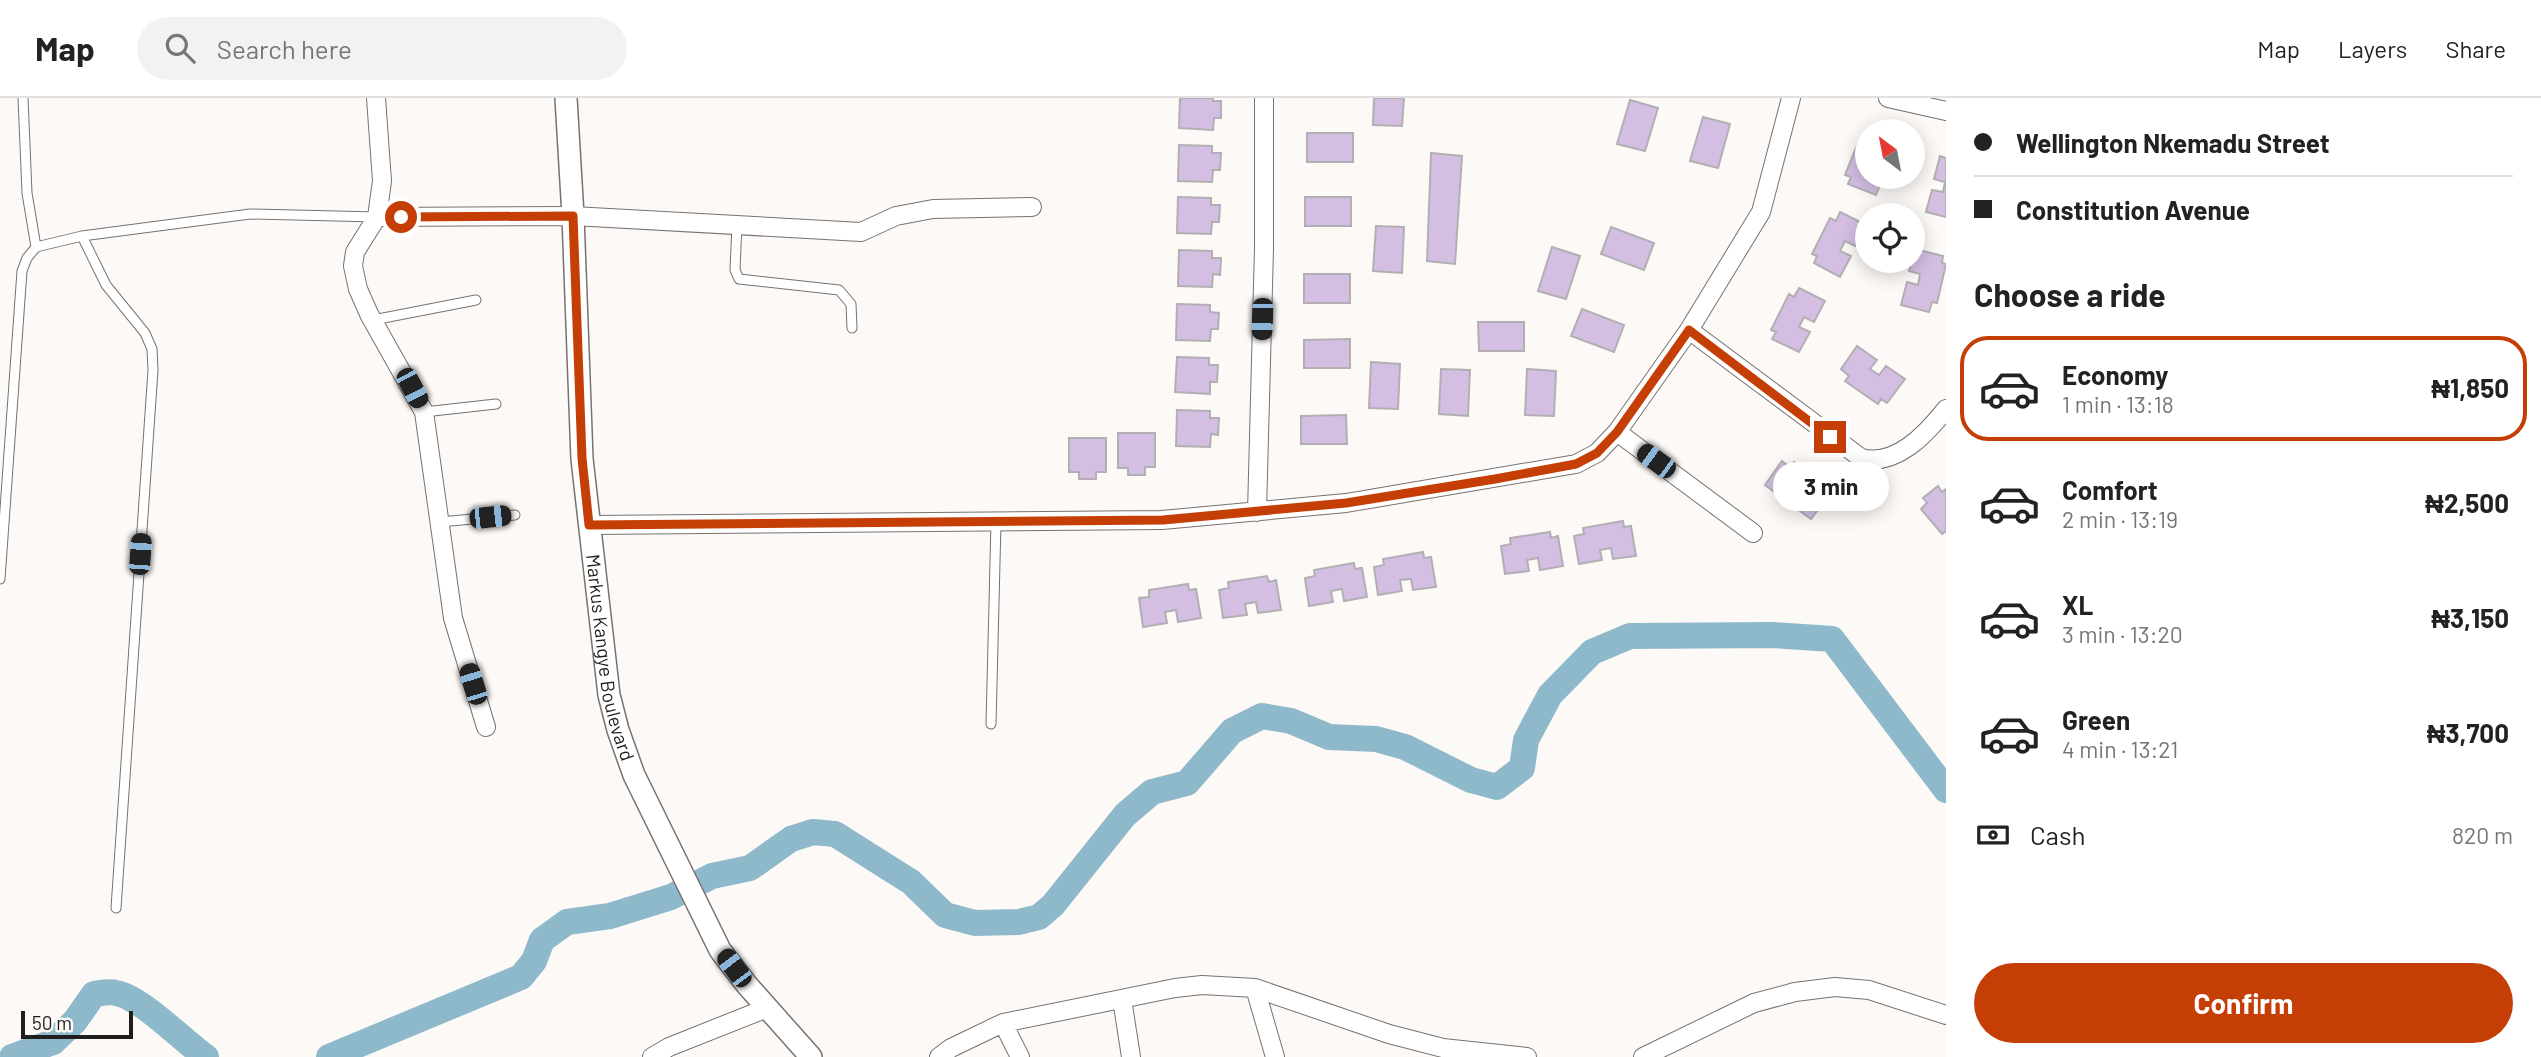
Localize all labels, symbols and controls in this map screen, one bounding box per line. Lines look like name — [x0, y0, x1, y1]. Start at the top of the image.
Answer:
search box — [137, 17, 627, 80]
text: Map — [35, 28, 95, 68]
icon: search — [161, 29, 199, 67]
text: Search here — [217, 33, 352, 64]
text: Map — [2257, 34, 2300, 63]
text: Layers — [2338, 34, 2407, 63]
text: Share — [2445, 34, 2506, 63]
north arrow — [1855, 119, 1925, 189]
map controls — [1855, 119, 1925, 273]
text: Wellington Nkemadu Street — [2016, 127, 2330, 158]
text: Constitution Avenue — [2016, 194, 2250, 225]
route start — [385, 201, 417, 233]
button: locate — [1855, 203, 1925, 273]
text: Choose a ride — [1974, 275, 2166, 313]
car — [1251, 298, 1274, 340]
icon: car — [1978, 357, 2041, 420]
text: Economy — [2062, 359, 2168, 390]
car — [393, 365, 432, 411]
text: ₦1,850 — [2431, 372, 2509, 403]
text: 1 min · 13:18 — [2062, 390, 2174, 418]
route end — [1814, 421, 1846, 453]
car — [1633, 440, 1680, 482]
callout: 3 min — [1772, 462, 1888, 510]
text: 3 min — [1804, 472, 1858, 500]
icon: car — [1978, 472, 2041, 535]
text: Comfort — [2062, 474, 2158, 505]
text: ₦2,500 — [2425, 487, 2509, 518]
car — [469, 504, 512, 530]
text: 2 min · 13:19 — [2062, 505, 2178, 533]
car — [129, 532, 152, 576]
street label: Markus Kangye Boulevard — [582, 553, 640, 764]
icon: car — [1978, 587, 2041, 650]
text: XL — [2062, 589, 2093, 620]
text: ₦3,150 — [2431, 602, 2509, 633]
text: 3 min · 13:20 — [2062, 620, 2183, 648]
car — [457, 661, 490, 707]
icon: car — [1978, 702, 2041, 765]
text: Green — [2062, 704, 2130, 735]
text: ₦3,700 — [2427, 717, 2509, 748]
text: 4 min · 13:21 — [2062, 735, 2178, 763]
icon: cash — [1974, 816, 2012, 854]
text: Cash — [2030, 819, 2085, 850]
text: 820 m — [2452, 821, 2513, 849]
car — [713, 945, 756, 991]
button: Confirm — [1974, 963, 2513, 1043]
scale bar — [21, 1008, 133, 1040]
text: 50 m — [32, 1011, 72, 1034]

